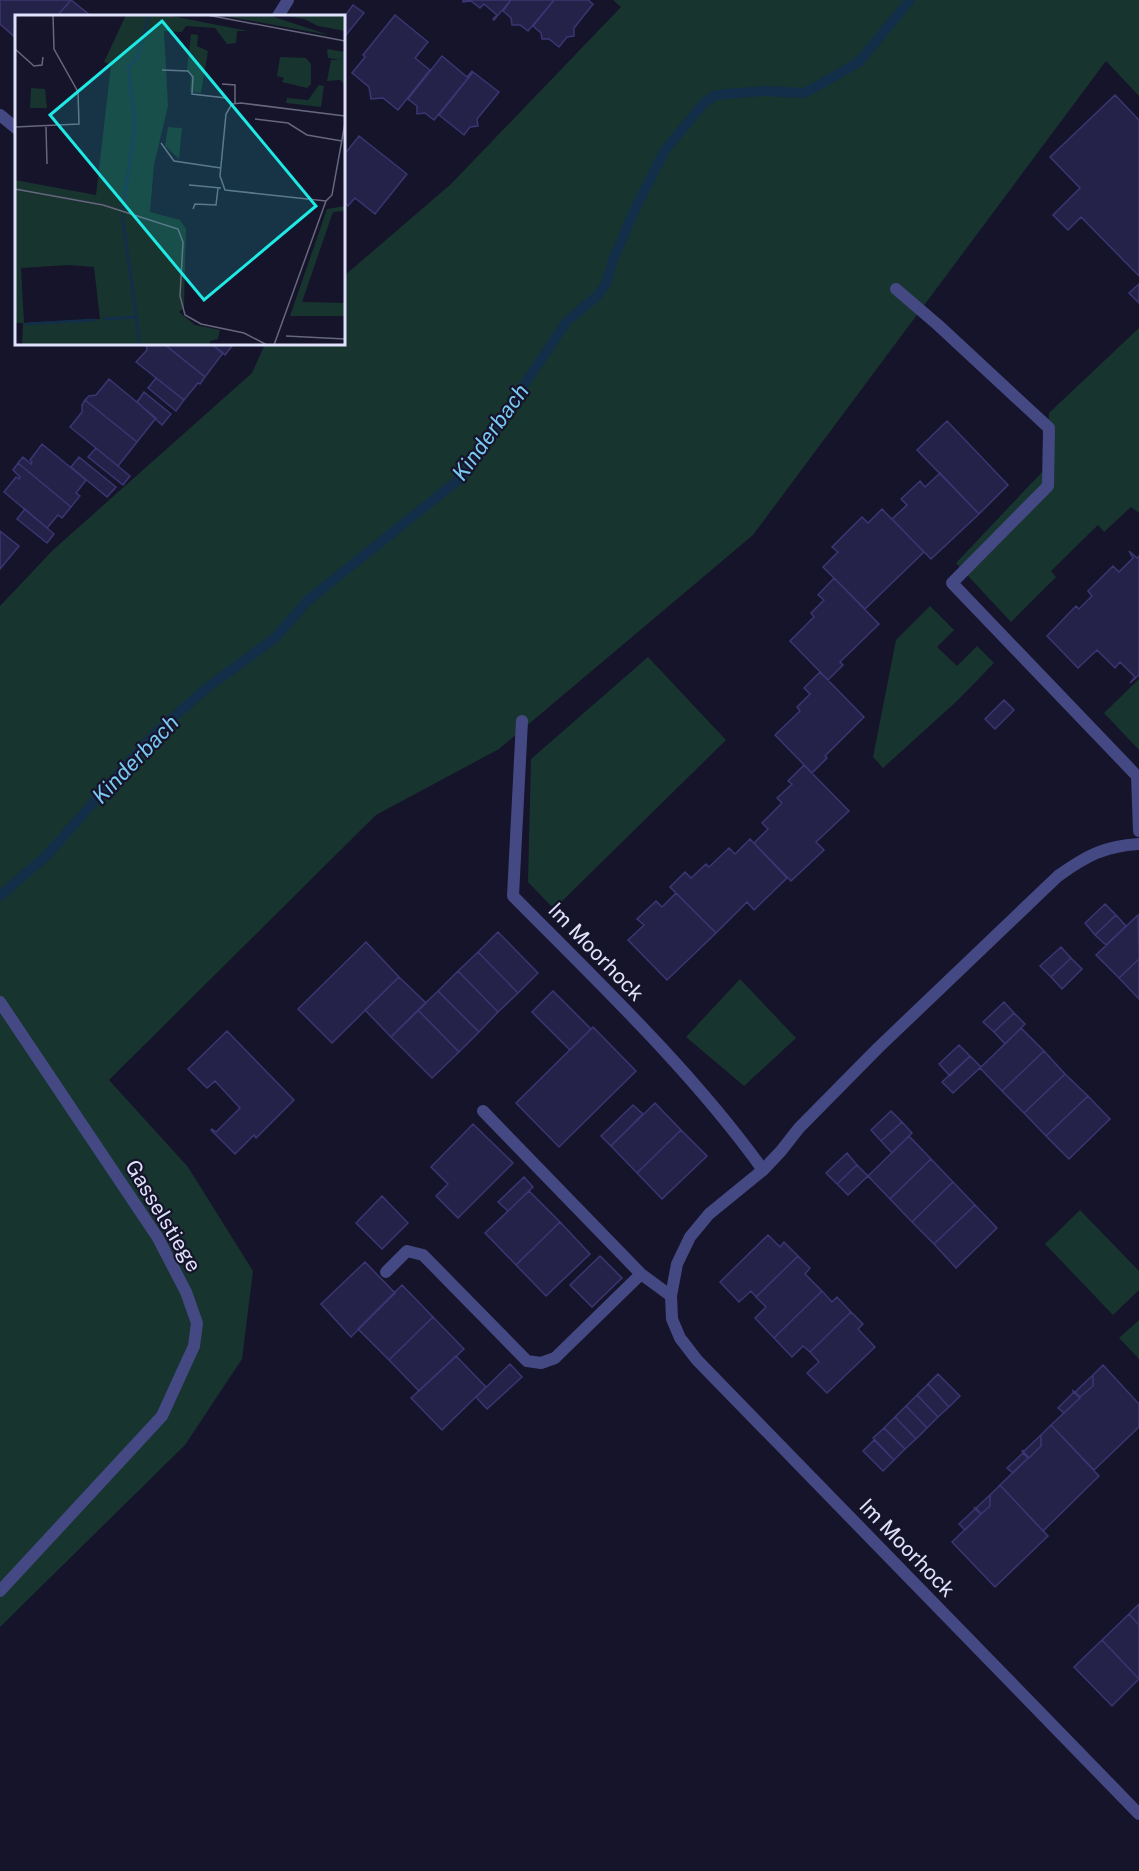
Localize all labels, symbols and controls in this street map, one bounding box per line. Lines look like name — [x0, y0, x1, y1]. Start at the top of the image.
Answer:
inset map — [15, 15, 345, 345]
water label: Kinderbach — [446, 379, 534, 485]
water label: Kinderbach — [86, 709, 184, 809]
street label: Im Moorhock — [543, 897, 649, 1006]
street label: Gasselstiege — [120, 1155, 207, 1276]
street label: Im Moorhock — [854, 1493, 960, 1602]

